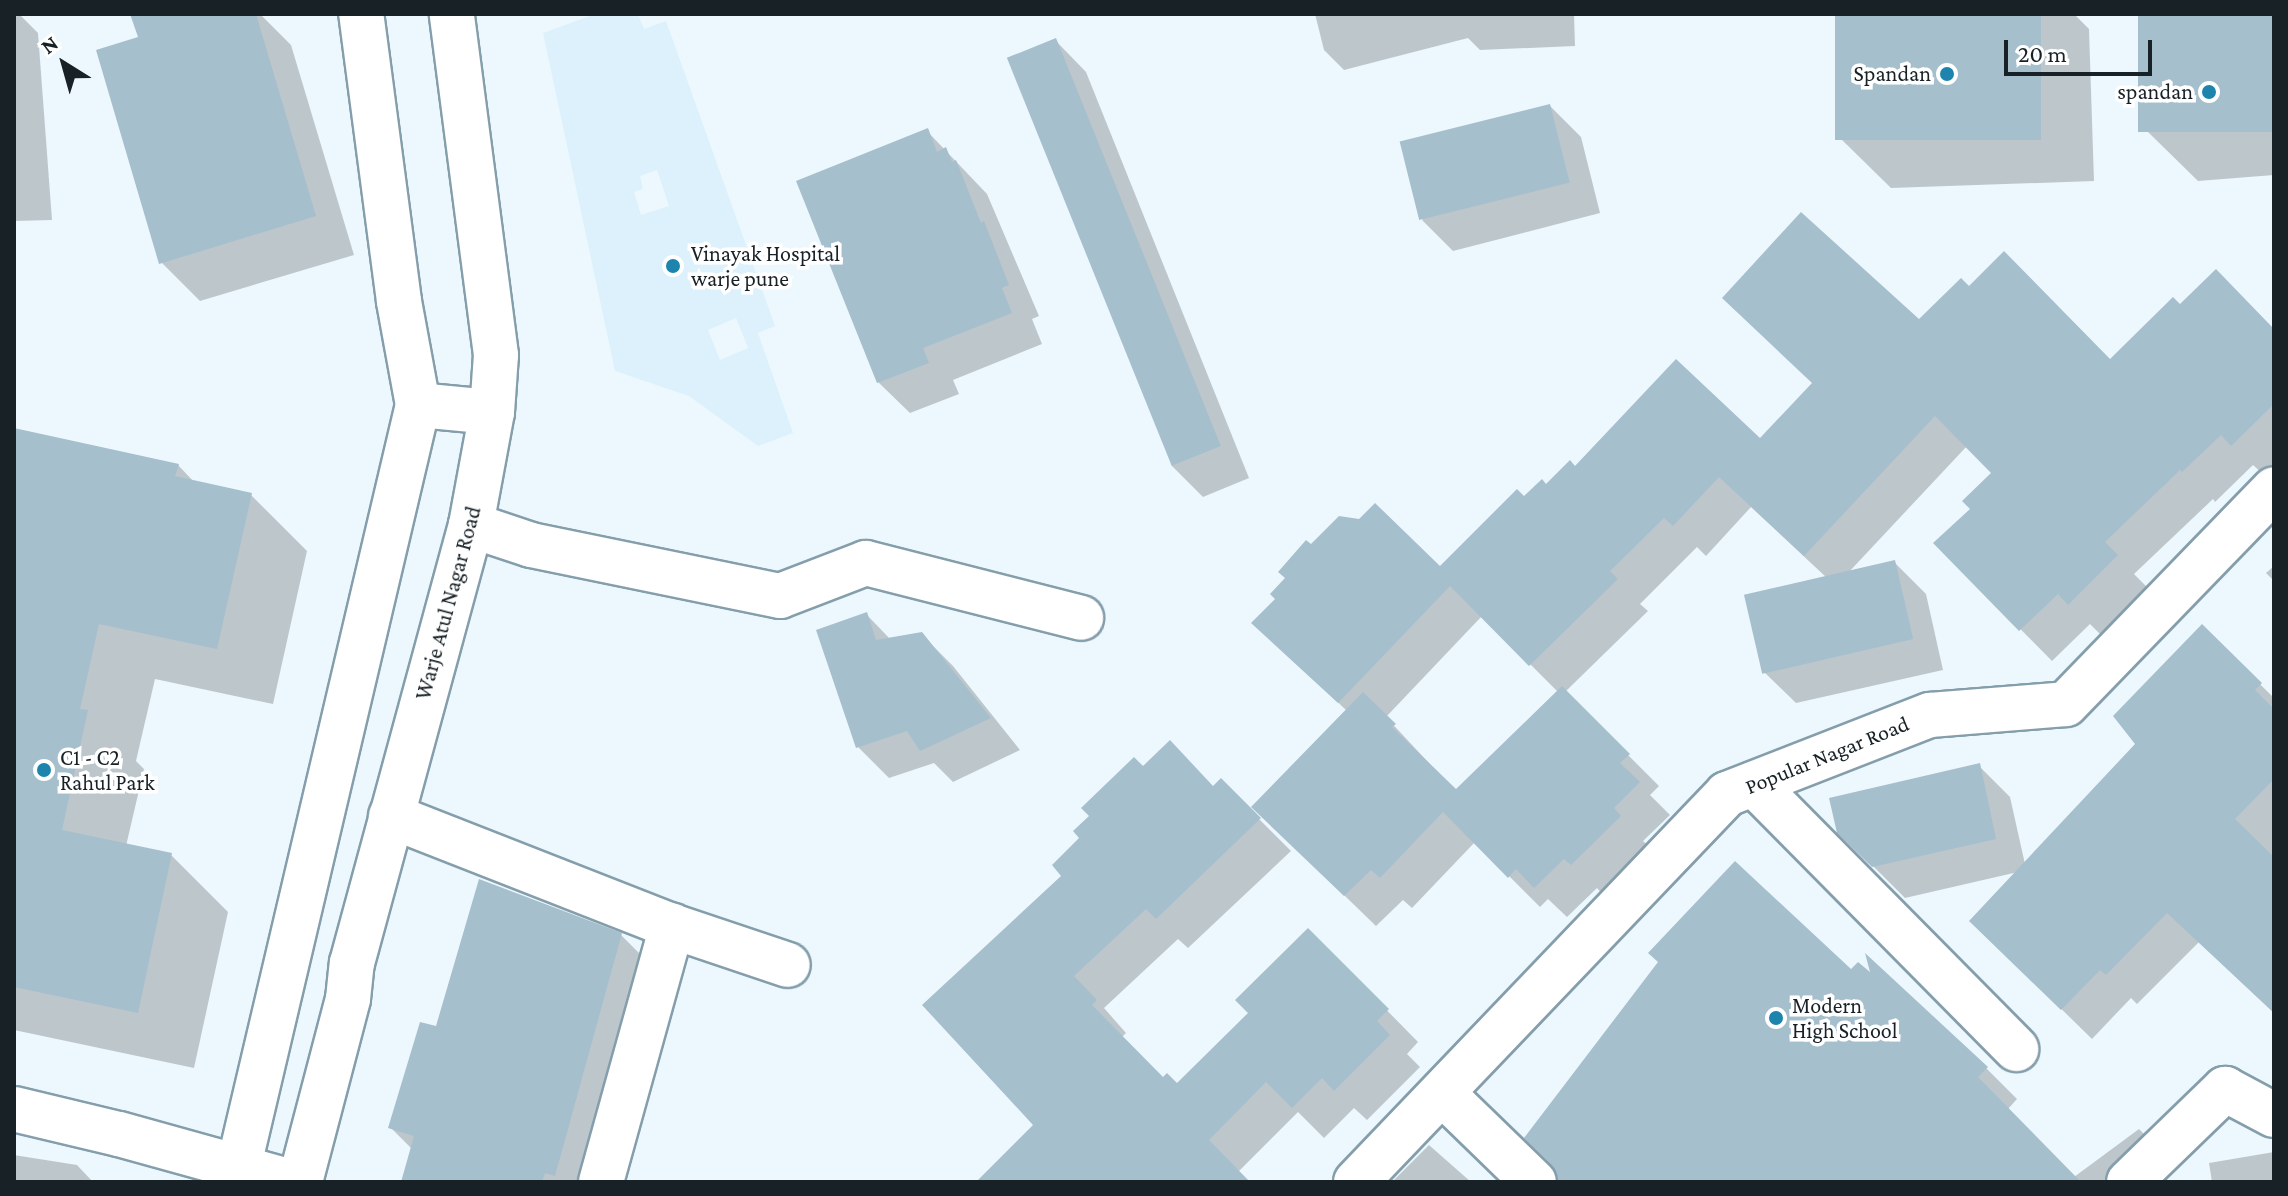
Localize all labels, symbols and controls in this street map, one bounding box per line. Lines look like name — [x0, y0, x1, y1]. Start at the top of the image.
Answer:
north arrow — [24, 24, 104, 104]
scale bar — [2008, 24, 2156, 74]
text: N — [36, 30, 63, 59]
text: 20 m — [2018, 40, 2067, 67]
place label: Spandan — [1854, 61, 1931, 87]
marker: Spandan — [1938, 65, 1956, 83]
place label: spandan — [2117, 79, 2193, 105]
marker: spandan — [2200, 83, 2218, 101]
place label: Vinayak Hospital warje pune — [691, 240, 840, 292]
marker: Vinayak Hospital warje pune — [662, 255, 684, 277]
street label: Warje Atul Nagar Road — [409, 503, 487, 703]
street label: Popular Nagar Road — [1741, 710, 1913, 800]
place label: C1 - C2 Rahul Park — [60, 744, 155, 796]
marker: C1 - C2 Rahul Park — [35, 761, 53, 779]
place label: Modern High School — [1792, 992, 1898, 1044]
marker: Modern High School — [1767, 1009, 1785, 1027]

